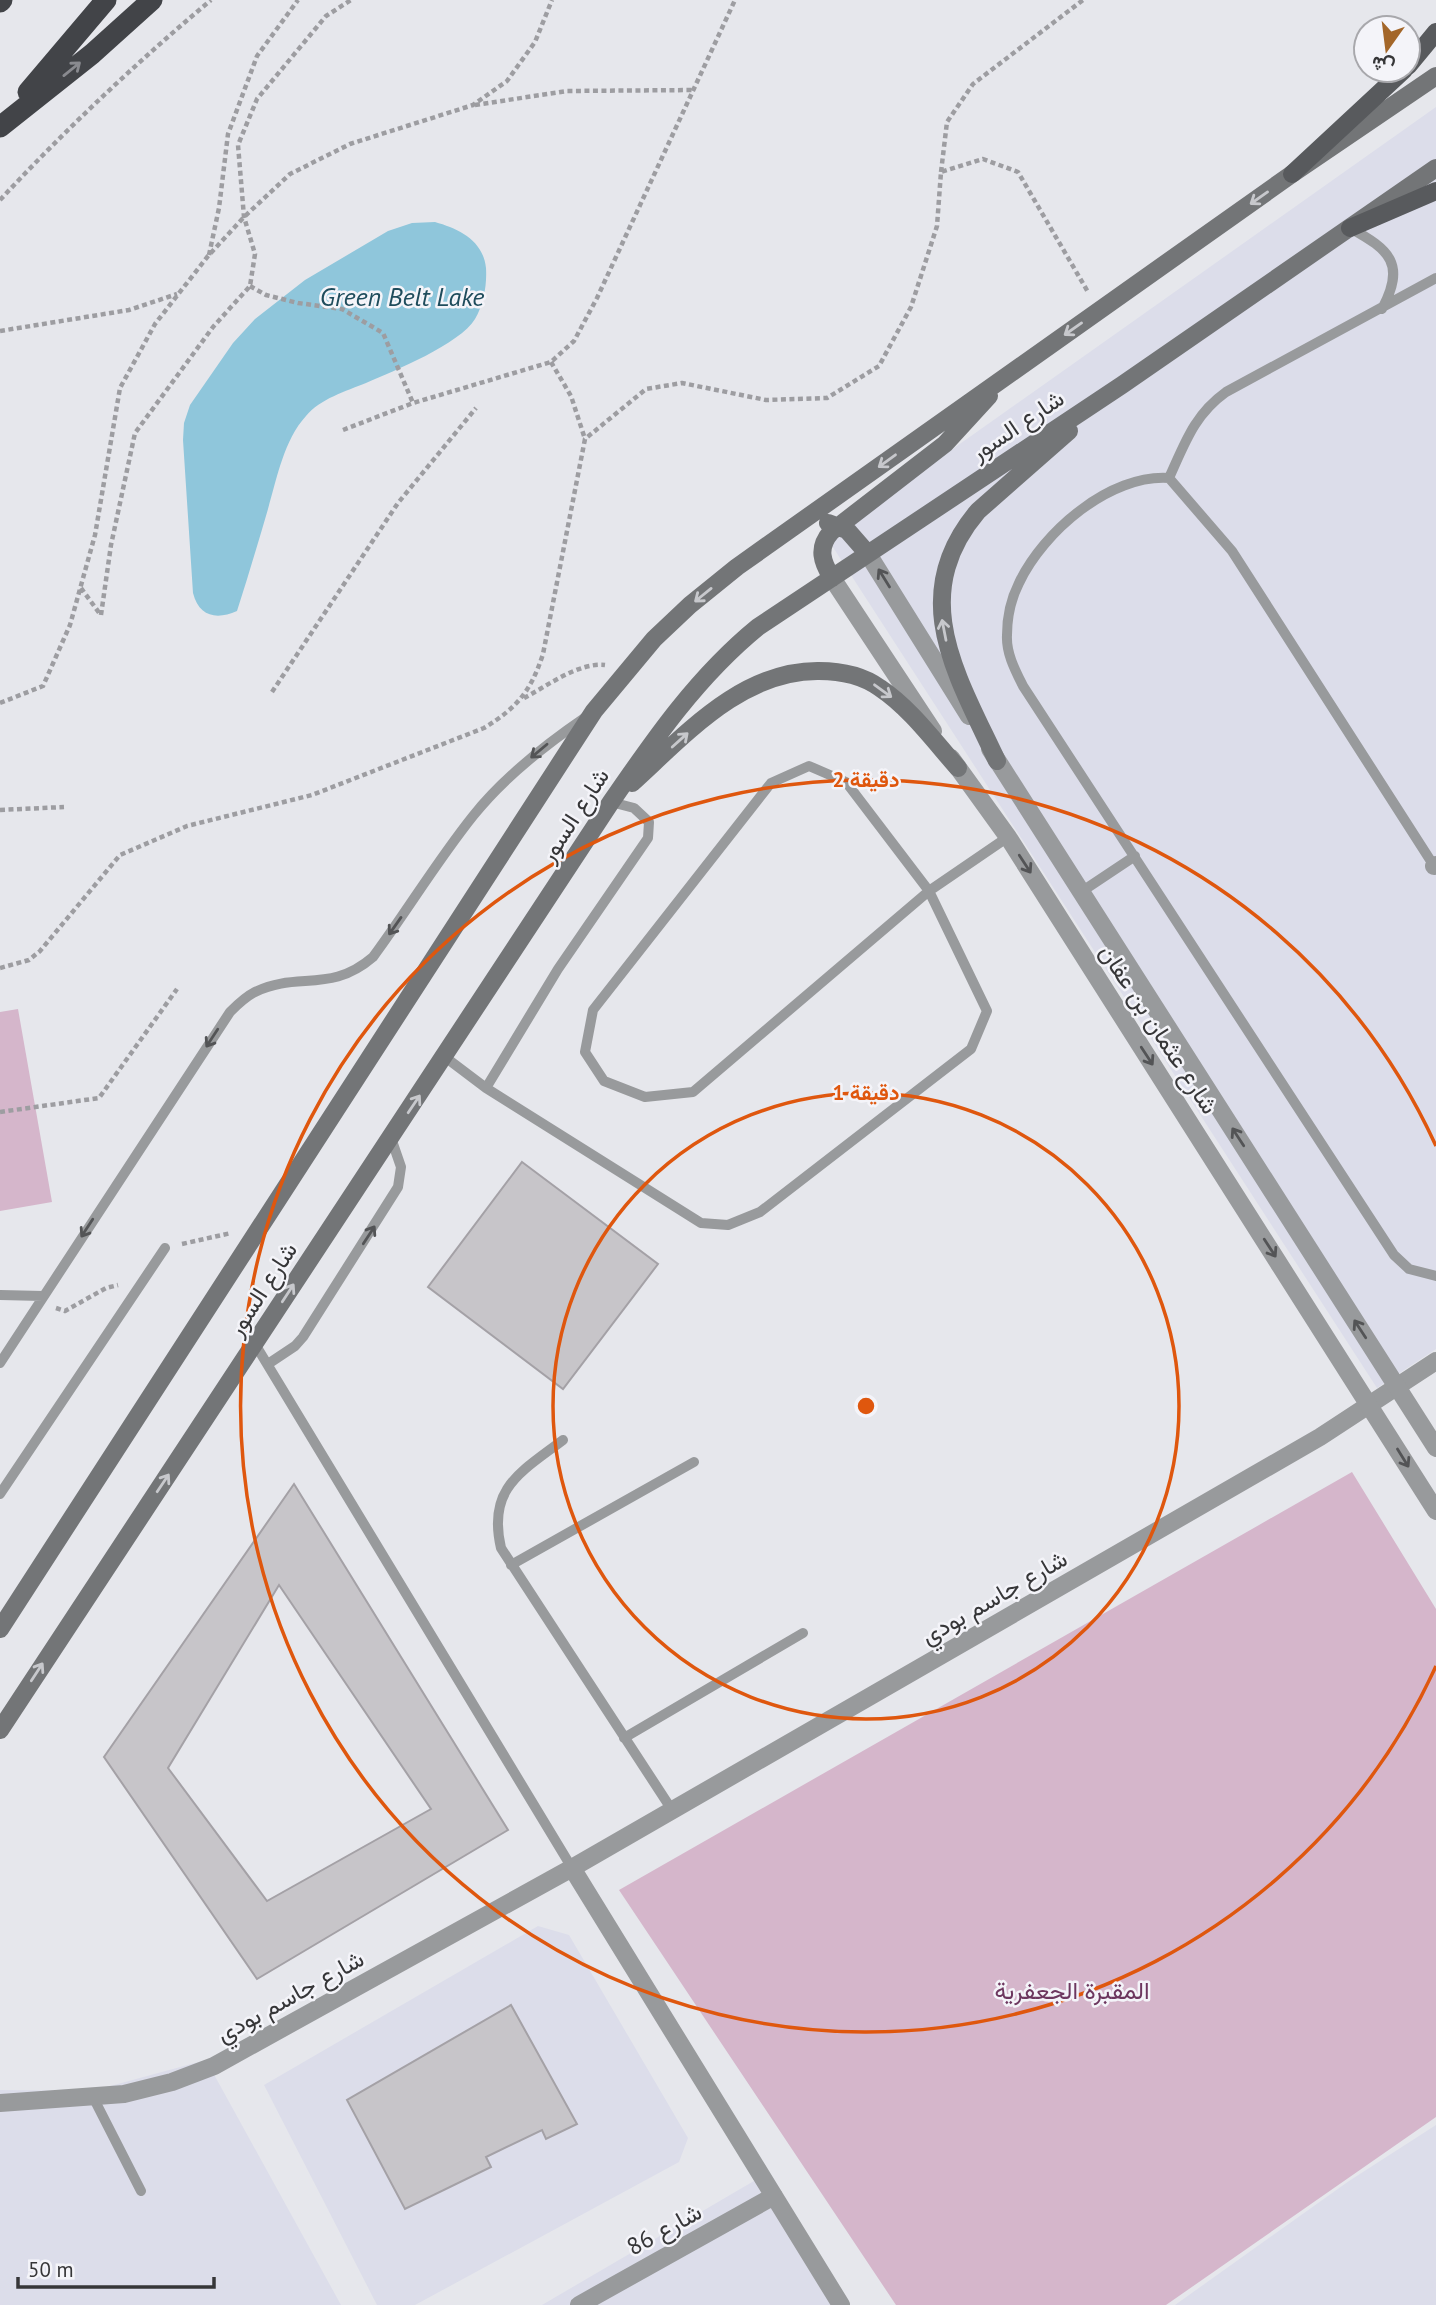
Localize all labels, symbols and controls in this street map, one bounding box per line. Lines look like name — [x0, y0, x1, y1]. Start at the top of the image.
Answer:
north arrow — [1352, 14, 1422, 84]
text: ش — [1369, 51, 1397, 80]
one-way arrow — [63, 62, 81, 77]
one-way arrow — [1250, 191, 1269, 205]
water label: Green Belt Lake — [320, 280, 484, 313]
one-way arrow — [1064, 322, 1083, 336]
street label: شارع السور — [963, 382, 1070, 469]
one-way arrow — [878, 454, 897, 468]
one-way arrow — [876, 569, 891, 588]
one-way arrow — [695, 587, 713, 602]
one-way arrow — [936, 619, 950, 642]
one-way arrow — [873, 683, 892, 698]
one-way arrow — [671, 732, 689, 748]
one-way arrow — [530, 743, 548, 759]
street label: شارع السور — [532, 762, 617, 869]
text: 2 دقيقة — [833, 766, 899, 793]
one-way arrow — [1018, 854, 1032, 873]
one-way arrow — [388, 916, 402, 935]
street label: شارع عثمان بن عفان — [1092, 938, 1225, 1120]
one-way arrow — [205, 1028, 219, 1047]
one-way arrow — [1140, 1046, 1155, 1065]
text: 1 دقيقة — [833, 1079, 899, 1106]
one-way arrow — [407, 1094, 421, 1114]
one-way arrow — [1230, 1128, 1244, 1148]
one-way arrow — [80, 1218, 94, 1237]
one-way arrow — [361, 1226, 376, 1245]
street label: شارع السور — [220, 1236, 305, 1343]
one-way arrow — [1263, 1237, 1277, 1257]
one-way arrow — [282, 1284, 296, 1304]
one-way arrow — [1353, 1320, 1368, 1339]
centre of rings — [854, 1394, 878, 1418]
one-way arrow — [1396, 1447, 1410, 1467]
one-way arrow — [155, 1474, 170, 1493]
street label: شارع جاسم بودي — [915, 1543, 1075, 1655]
one-way arrow — [30, 1663, 44, 1683]
street label: شارع جاسم بودي — [211, 1943, 371, 2053]
park label: المقبرة الجعفرية — [994, 1975, 1150, 2006]
street label: شارع 86 — [621, 2196, 707, 2263]
scale bar — [18, 2246, 214, 2290]
text: 50 m — [28, 2256, 74, 2283]

